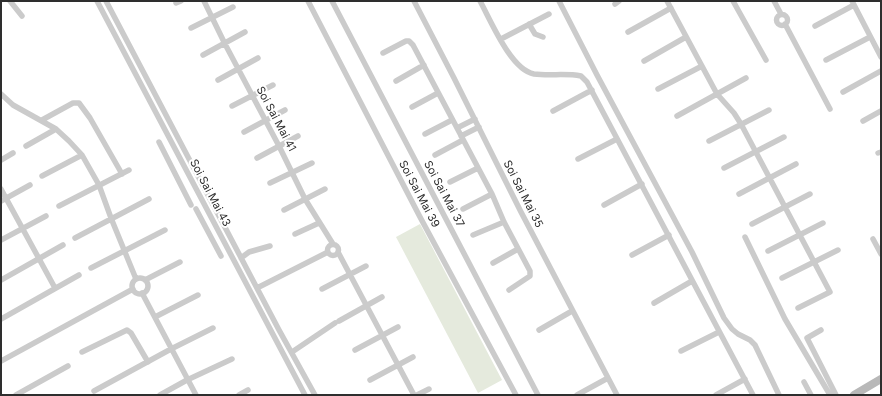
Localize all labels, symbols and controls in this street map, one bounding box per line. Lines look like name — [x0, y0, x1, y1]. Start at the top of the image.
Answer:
street label: Soi Sai Mai 41 — [253, 84, 299, 154]
street label: Soi Sai Mai 43 — [187, 157, 233, 229]
street label: Soi Sai Mai 39 — [396, 158, 442, 230]
street label: Soi Sai Mai 35 — [500, 158, 546, 230]
street label: Soi Sai Mai 37 — [421, 159, 467, 229]

